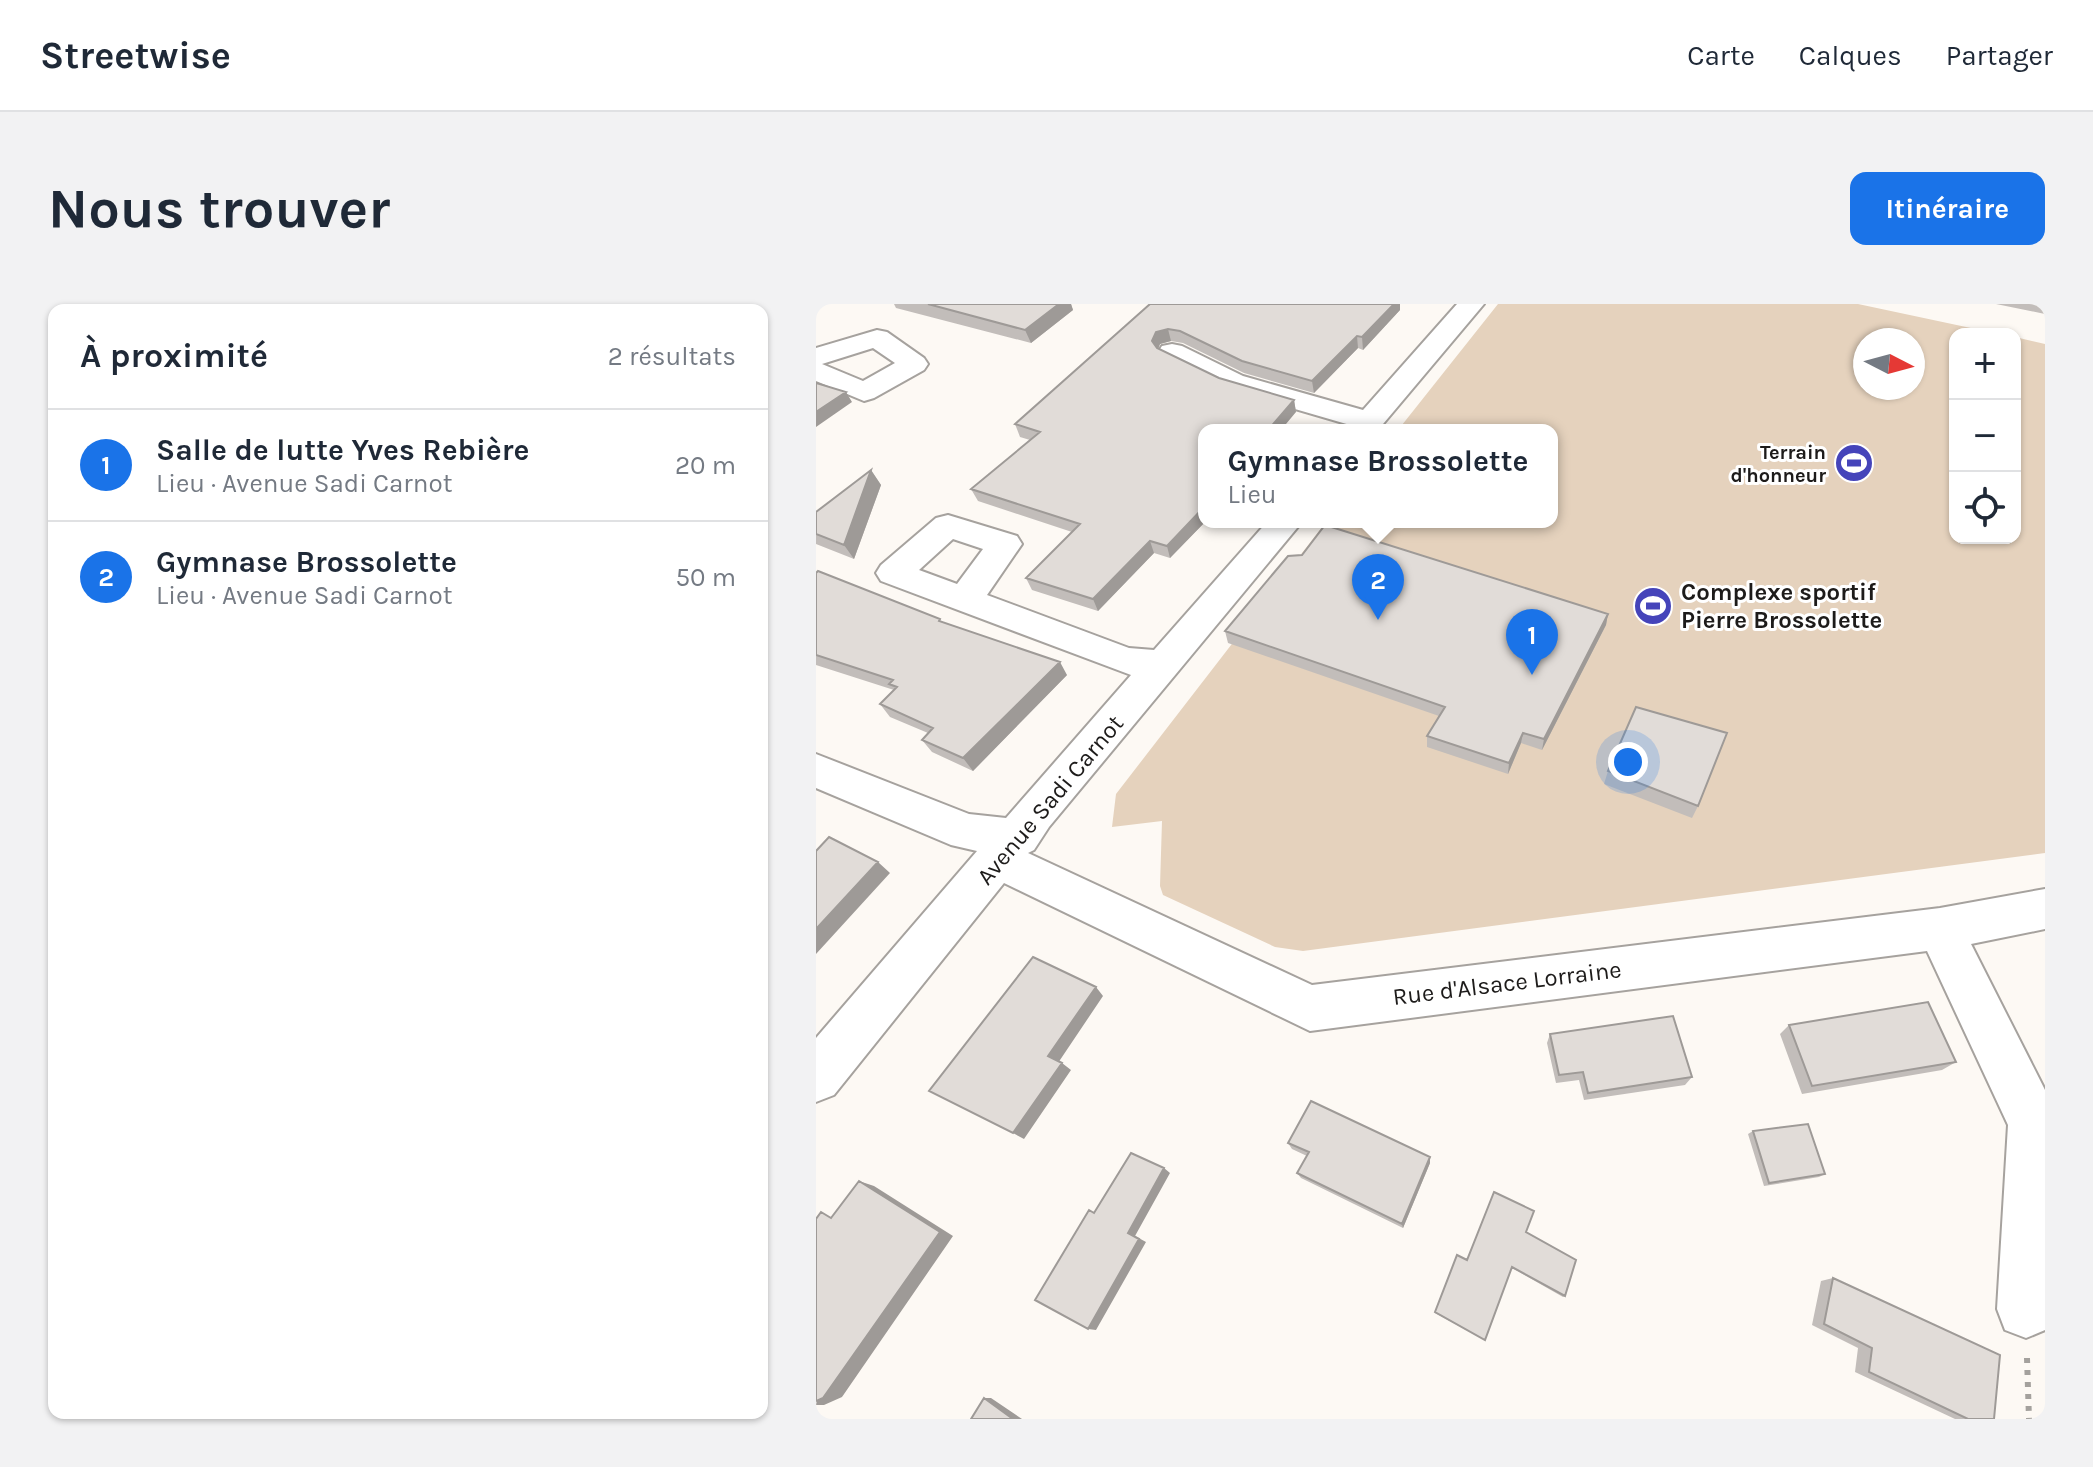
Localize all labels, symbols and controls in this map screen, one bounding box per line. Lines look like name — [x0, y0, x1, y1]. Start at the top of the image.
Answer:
text: Streetwise — [40, 33, 231, 78]
text: Carte — [1687, 39, 1755, 72]
text: Calques — [1799, 39, 1902, 72]
text: Partager — [1946, 39, 2053, 72]
button: Itinéraire — [1850, 172, 2045, 245]
text: Nous trouver — [48, 176, 390, 241]
north arrow — [1853, 328, 1925, 400]
map controls — [1949, 328, 2021, 544]
button: + — [1949, 328, 2021, 400]
text: À proximité — [80, 336, 268, 376]
text: 2 résultats — [608, 341, 736, 372]
button: − — [1949, 400, 2021, 472]
popup — [1198, 424, 1558, 528]
text: Salle de lutte Yves Rebière — [156, 432, 529, 468]
place label: Terrain d'honneur — [1730, 441, 1826, 487]
sports icon: Terrain d'honneur — [1833, 442, 1875, 484]
text: Gymnase Brossolette — [1228, 443, 1528, 479]
text: 1 — [101, 450, 111, 481]
text: 20 m — [675, 450, 736, 481]
text: Lieu · Avenue Sadi Carnot — [156, 468, 452, 499]
button: locate — [1949, 472, 2021, 544]
text: Lieu — [1228, 479, 1277, 510]
text: Gymnase Brossolette — [156, 544, 457, 580]
pin: 2 — [1352, 554, 1404, 620]
text: 2 — [98, 562, 114, 593]
text: 50 m — [675, 562, 736, 593]
place label: Complexe sportif Pierre Brossolette — [1681, 578, 1882, 634]
text: Lieu · Avenue Sadi Carnot — [156, 580, 452, 611]
sports icon: Complexe sportif Pierre Brossolette — [1632, 585, 1674, 627]
pin: 1 — [1506, 609, 1558, 675]
street label: Avenue Sadi Carnot — [971, 710, 1129, 890]
your location — [1608, 742, 1648, 782]
street label: Rue d'Alsace Lorraine — [1391, 955, 1623, 1011]

